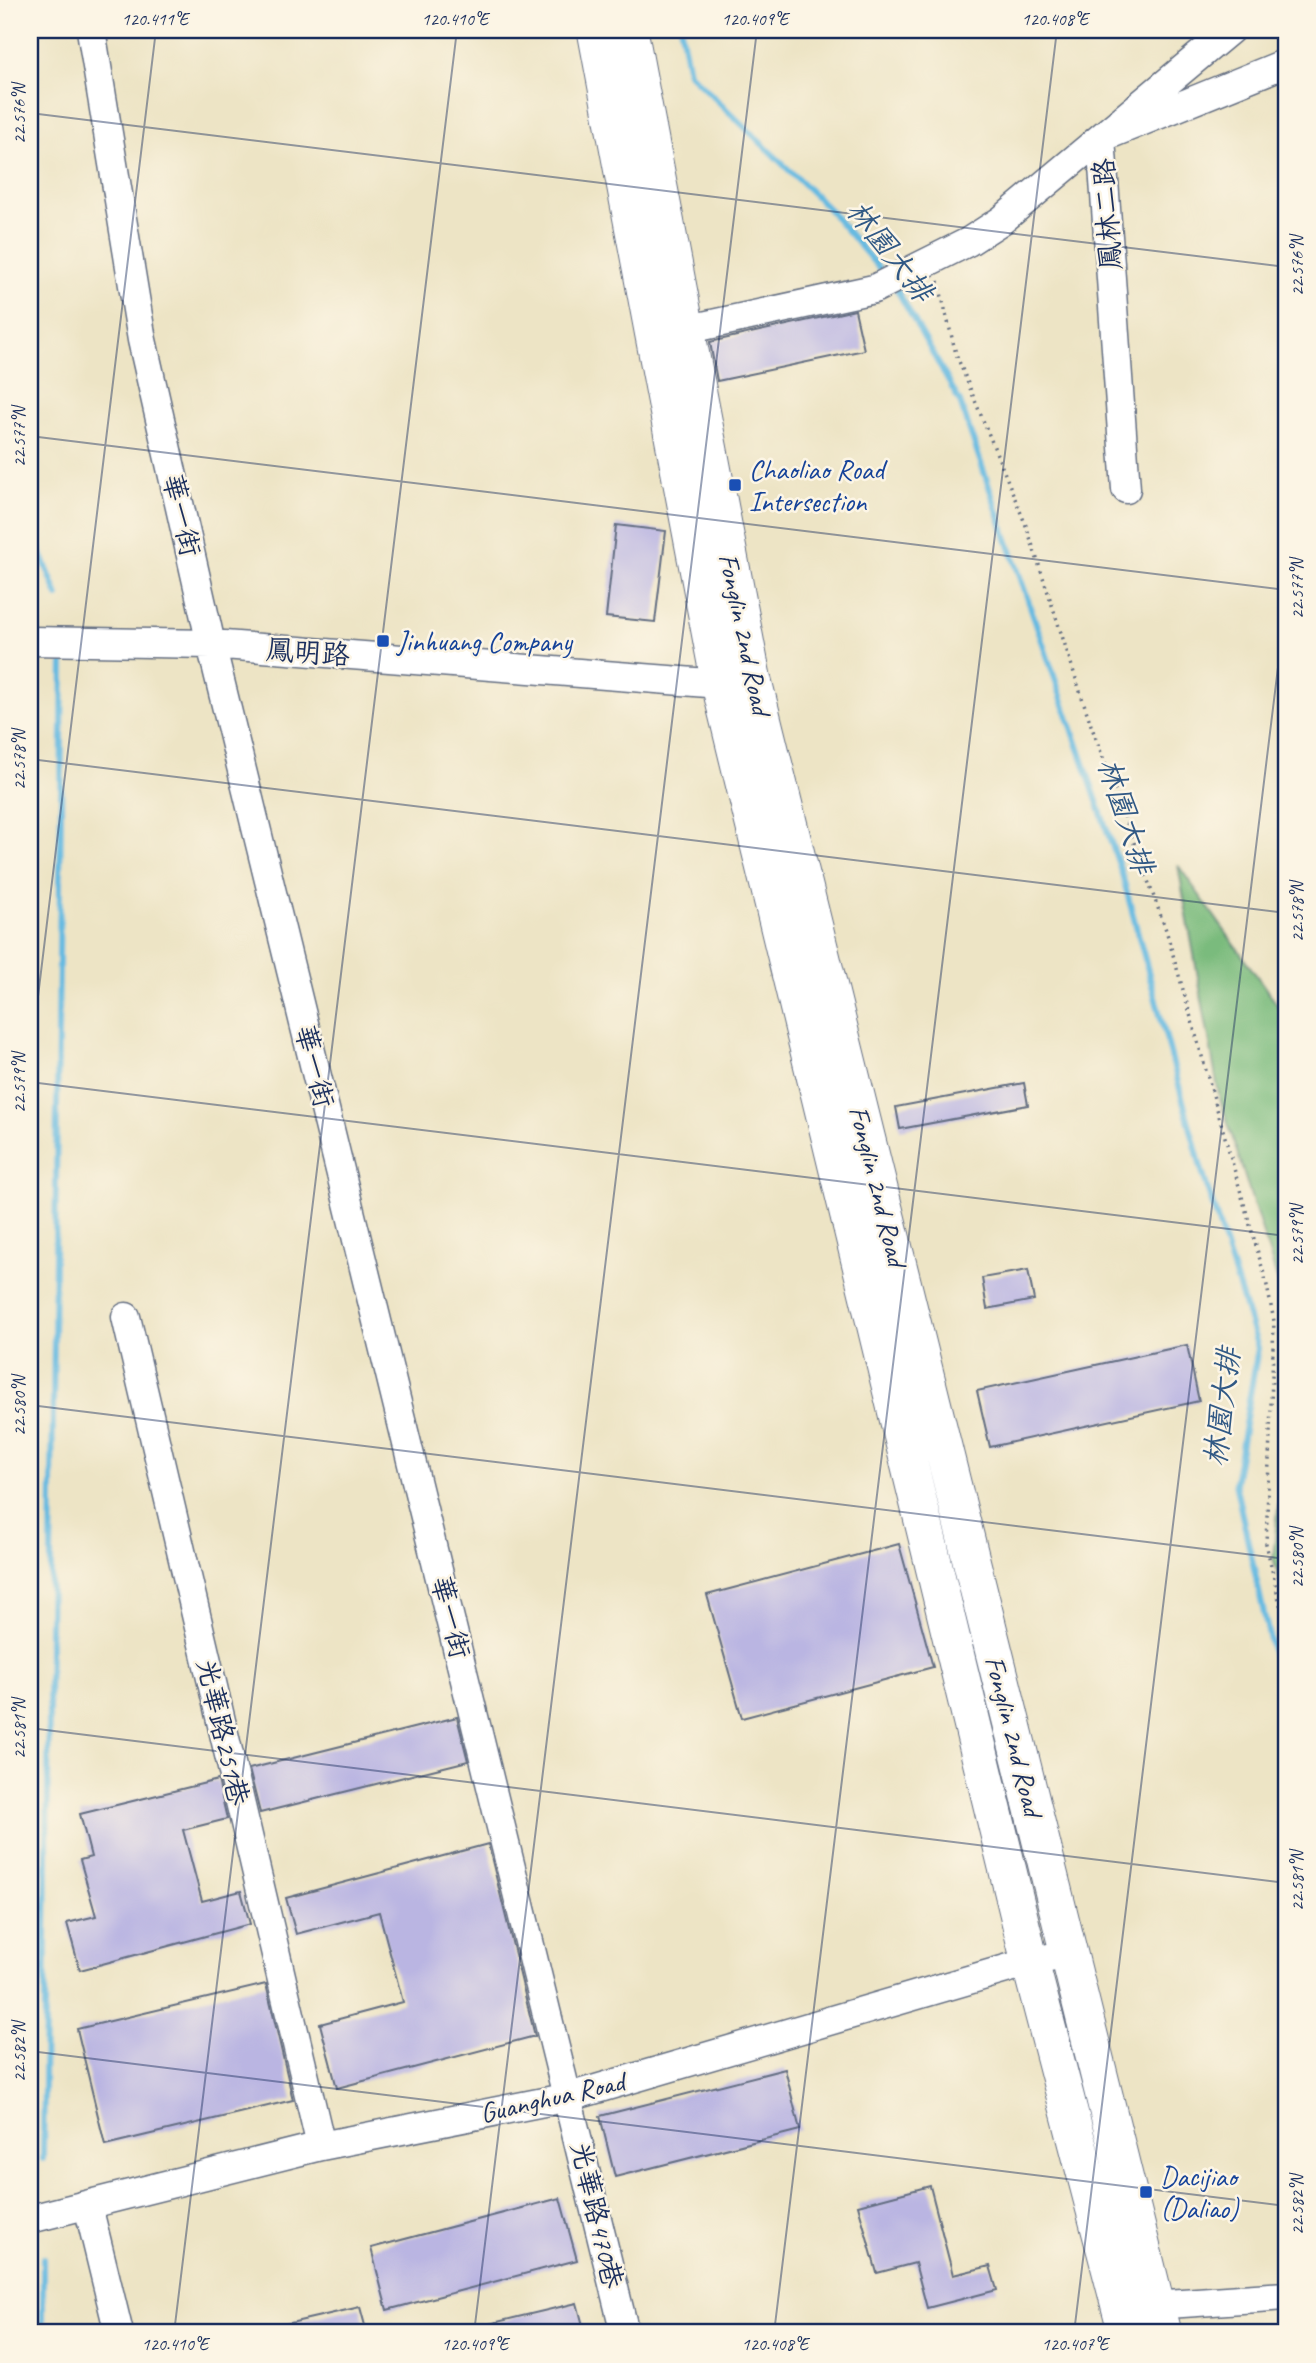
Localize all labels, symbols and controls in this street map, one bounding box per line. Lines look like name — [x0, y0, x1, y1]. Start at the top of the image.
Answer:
text: 120.411°E — [122, 8, 191, 30]
text: 120.410°E — [422, 8, 491, 30]
text: 120.409°E — [722, 8, 791, 30]
text: 120.408°E — [1022, 8, 1091, 30]
text: 22.576°N — [8, 81, 30, 144]
street label: 鳳林二路 — [1086, 157, 1128, 271]
water label: 林園大排 — [838, 192, 944, 312]
text: 22.576°N — [1286, 233, 1308, 296]
text: 22.577°N — [8, 404, 30, 467]
place label: Chaoliao Road Intersection — [749, 452, 888, 519]
street label: 華一街 — [155, 470, 209, 560]
marker: Chaoliao Road Intersection — [727, 477, 743, 493]
street label: Fonglin 2nd Road — [711, 550, 780, 722]
text: 22.577°N — [1286, 556, 1308, 619]
place label: Jinhuang Company — [395, 624, 574, 659]
street label: 鳳明路 — [265, 632, 351, 672]
marker: Jinhuang Company — [375, 633, 391, 649]
text: 22.578°N — [8, 727, 30, 790]
water label: 林園大排 — [1089, 753, 1164, 882]
text: 22.578°N — [1286, 879, 1308, 942]
street label: 華一街 — [288, 1021, 342, 1111]
text: 22.579°N — [8, 1050, 30, 1113]
street label: Fonglin 2nd Road — [841, 1102, 916, 1274]
text: 22.579°N — [1286, 1202, 1308, 1265]
water label: 林園大排 — [1196, 1342, 1249, 1469]
text: 22.580°N — [8, 1373, 30, 1436]
text: 22.580°N — [1286, 1525, 1308, 1588]
street label: 華一街 — [424, 1572, 478, 1662]
street label: Fonglin 2nd Road — [977, 1652, 1052, 1824]
street label: 光華路251巷 — [189, 1655, 257, 1810]
text: 22.581°N — [8, 1696, 30, 1759]
text: 22.581°N — [1286, 1848, 1308, 1911]
text: 22.582°N — [8, 2019, 30, 2082]
street label: Guanghua Road — [476, 2063, 631, 2131]
street label: 光華路470巷 — [563, 2138, 631, 2293]
place label: Dacijiao (Daliao) — [1160, 2159, 1240, 2226]
text: 22.582°N — [1286, 2172, 1308, 2235]
marker: Dacijiao (Daliao) — [1138, 2184, 1154, 2200]
text: 120.410°E — [142, 2333, 211, 2355]
text: 120.409°E — [442, 2333, 511, 2355]
text: 120.408°E — [742, 2333, 811, 2355]
text: 120.407°E — [1042, 2333, 1111, 2355]

